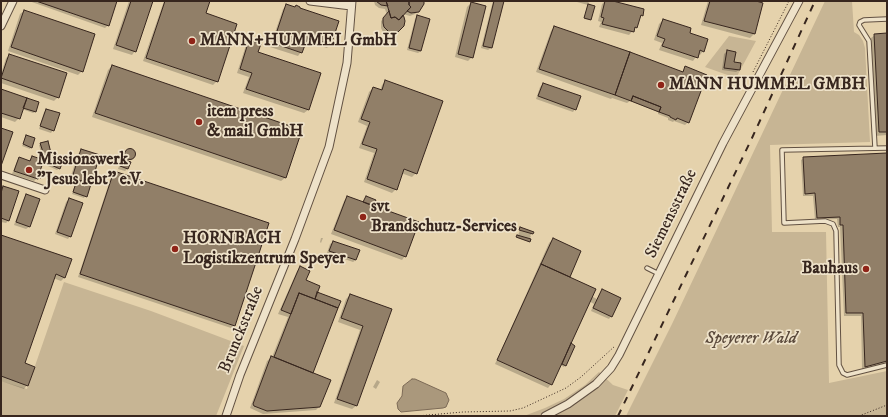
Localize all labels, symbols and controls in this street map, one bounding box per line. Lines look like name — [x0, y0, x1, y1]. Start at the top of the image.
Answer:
place label: MANN+HUMMEL GmbH — [200, 31, 397, 51]
marker: MANN+HUMMEL GmbH — [187, 36, 197, 46]
place label: MANN HUMMEL GMBH — [669, 75, 866, 95]
marker: MANN HUMMEL GMBH — [656, 80, 666, 90]
place label: item press & mail GmbH — [207, 102, 303, 142]
marker: item press & mail GmbH — [194, 117, 204, 127]
place label: Missionswerk "Jesus lebt" e.V. — [37, 150, 144, 190]
marker: Missionswerk "Jesus lebt" e.V. — [24, 165, 34, 175]
street label: Siemensstraße — [642, 166, 702, 262]
place label: svt Brandschutz-Services — [371, 197, 517, 237]
marker: svt Brandschutz-Services — [358, 212, 368, 222]
place label: HORNBACH Logistikzentrum Speyer — [183, 229, 346, 269]
marker: HORNBACH Logistikzentrum Speyer — [170, 244, 180, 254]
place label: Bauhaus — [802, 259, 858, 279]
marker: Bauhaus — [861, 264, 871, 274]
street label: Brunckstraße — [215, 284, 269, 376]
park label: Speyerer Wald — [705, 329, 797, 349]

